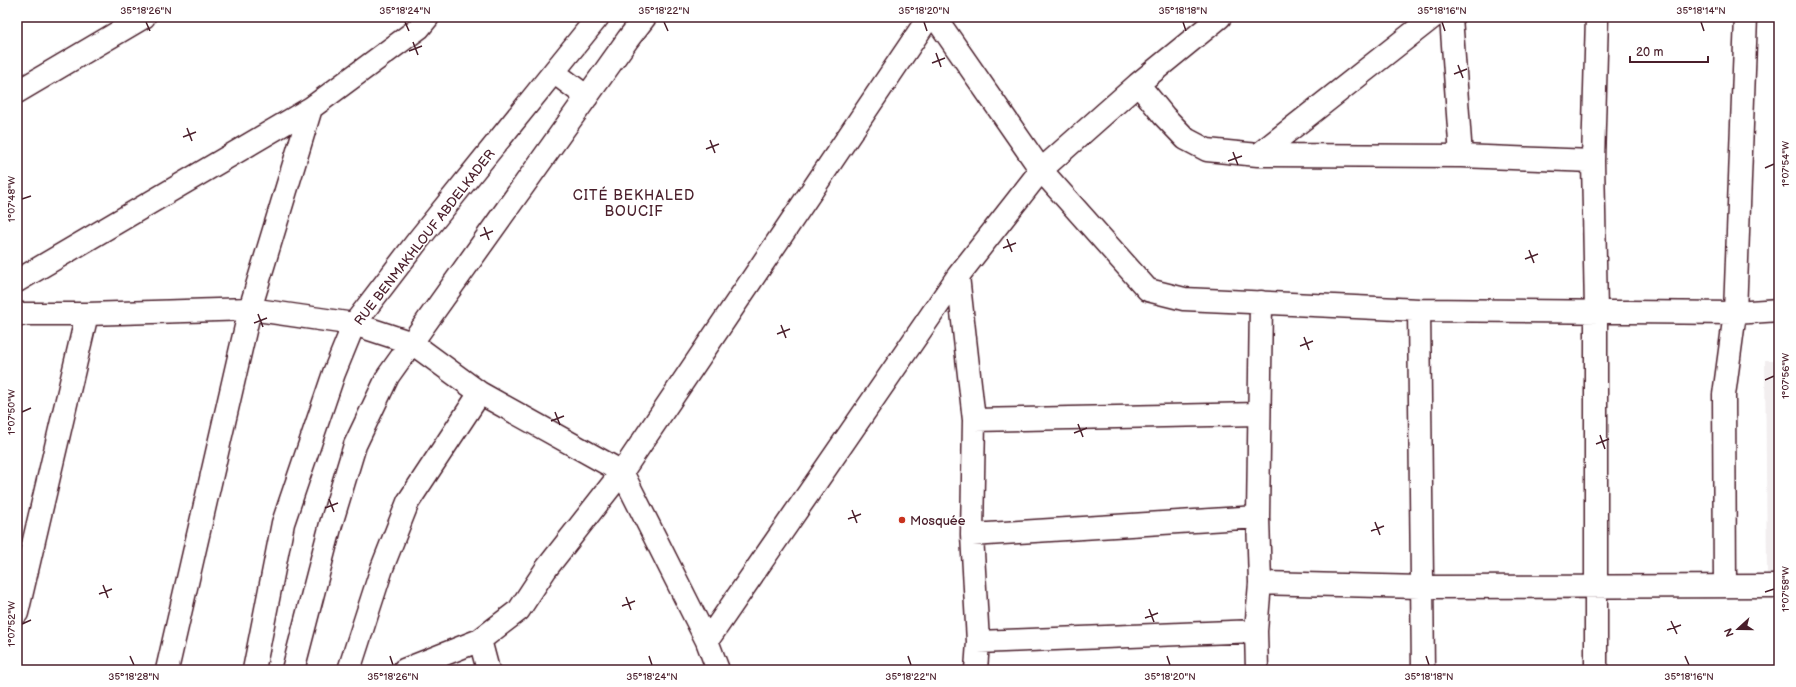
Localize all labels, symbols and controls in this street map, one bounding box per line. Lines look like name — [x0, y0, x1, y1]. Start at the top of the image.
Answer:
text: 35°18'26"N — [120, 5, 172, 17]
text: 35°18'24"N — [379, 5, 431, 17]
text: 35°18'22"N — [638, 5, 690, 17]
text: 35°18'20"N — [898, 5, 950, 17]
text: 35°18'18"N — [1158, 5, 1208, 17]
text: 35°18'16"N — [1417, 5, 1467, 17]
text: 35°18'14"N — [1676, 5, 1726, 17]
scale bar — [1630, 38, 1708, 64]
text: 20 m — [1636, 45, 1663, 60]
text: 1°07'54"W — [1780, 141, 1792, 187]
street label: RUE BENMAKHLOUF ABDELKADER — [351, 146, 498, 329]
text: 1°07'48"W — [6, 176, 18, 222]
district label: CITÉ BEKHALED BOUCIF — [573, 186, 695, 220]
text: 1°07'56"W — [1780, 353, 1792, 399]
text: 1°07'50"W — [6, 389, 18, 435]
place label: Mosquée — [910, 513, 966, 529]
marker: Mosquée — [897, 515, 907, 525]
text: 1°07'58"W — [1780, 566, 1792, 612]
text: 1°07'52"W — [6, 601, 18, 647]
north arrow — [1718, 609, 1758, 649]
text: N — [1722, 626, 1737, 639]
text: 35°18'28"N — [108, 671, 160, 683]
text: 35°18'26"N — [367, 671, 419, 683]
text: 35°18'24"N — [626, 671, 678, 683]
text: 35°18'22"N — [885, 671, 937, 683]
text: 35°18'20"N — [1144, 671, 1196, 683]
text: 35°18'18"N — [1404, 671, 1454, 683]
text: 35°18'16"N — [1664, 671, 1714, 683]

